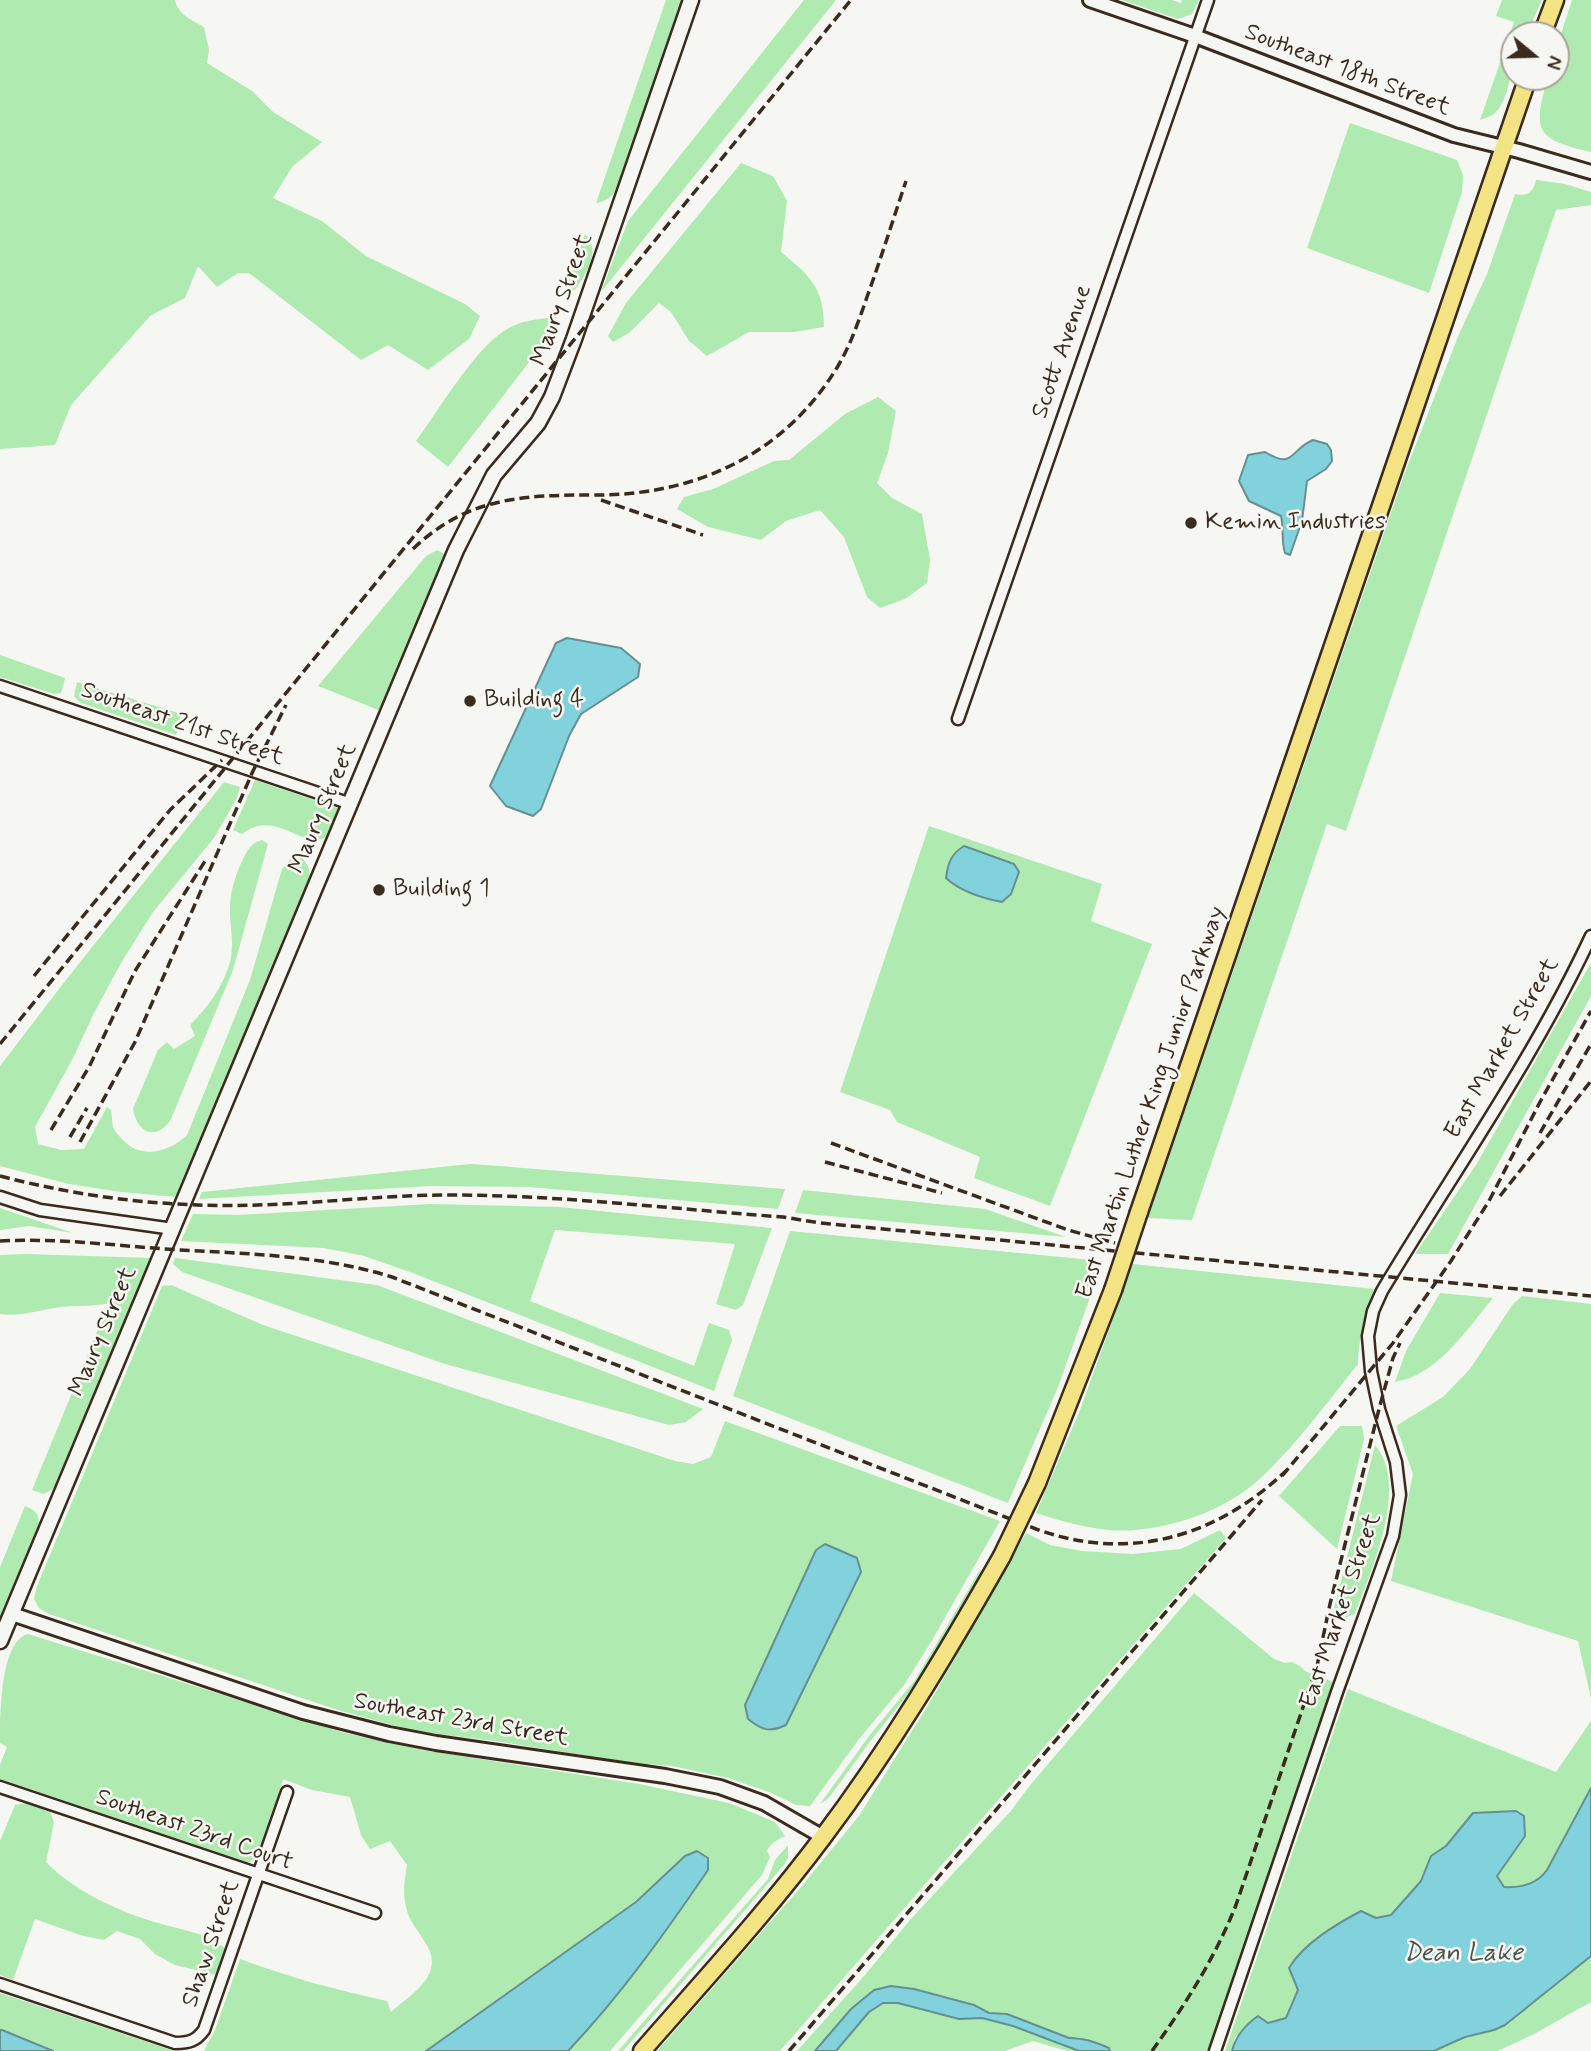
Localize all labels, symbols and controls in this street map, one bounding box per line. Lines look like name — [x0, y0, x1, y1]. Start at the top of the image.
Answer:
street label: Southeast 18th Street — [1240, 18, 1454, 124]
north arrow — [1500, 21, 1570, 91]
text: N — [1540, 52, 1567, 72]
street label: Maury Street — [526, 230, 600, 370]
street label: Scott Avenue — [1027, 281, 1099, 423]
place label: Kemin Industries — [1205, 509, 1386, 537]
marker: Kemin Industries — [1183, 515, 1199, 531]
street label: Southeast 21st Street — [77, 677, 287, 773]
place label: Building 4 — [484, 687, 584, 715]
marker: Building 4 — [462, 693, 478, 709]
street label: Maury Street — [284, 740, 364, 878]
place label: Building 1 — [393, 876, 490, 904]
marker: Building 1 — [371, 882, 387, 898]
street label: East Martin Luther King Junior Parkway — [1071, 903, 1233, 1303]
street label: East Market Street — [1439, 953, 1567, 1145]
street label: Maury Street — [64, 1263, 144, 1401]
street label: East Market Street — [1295, 1510, 1389, 1712]
street label: Southeast 23rd Street — [351, 1688, 571, 1754]
street label: Southeast 23rd Court — [92, 1784, 296, 1878]
street label: Shaw Street — [177, 1877, 247, 2011]
water label: Dean Lake — [1403, 1939, 1523, 1971]

